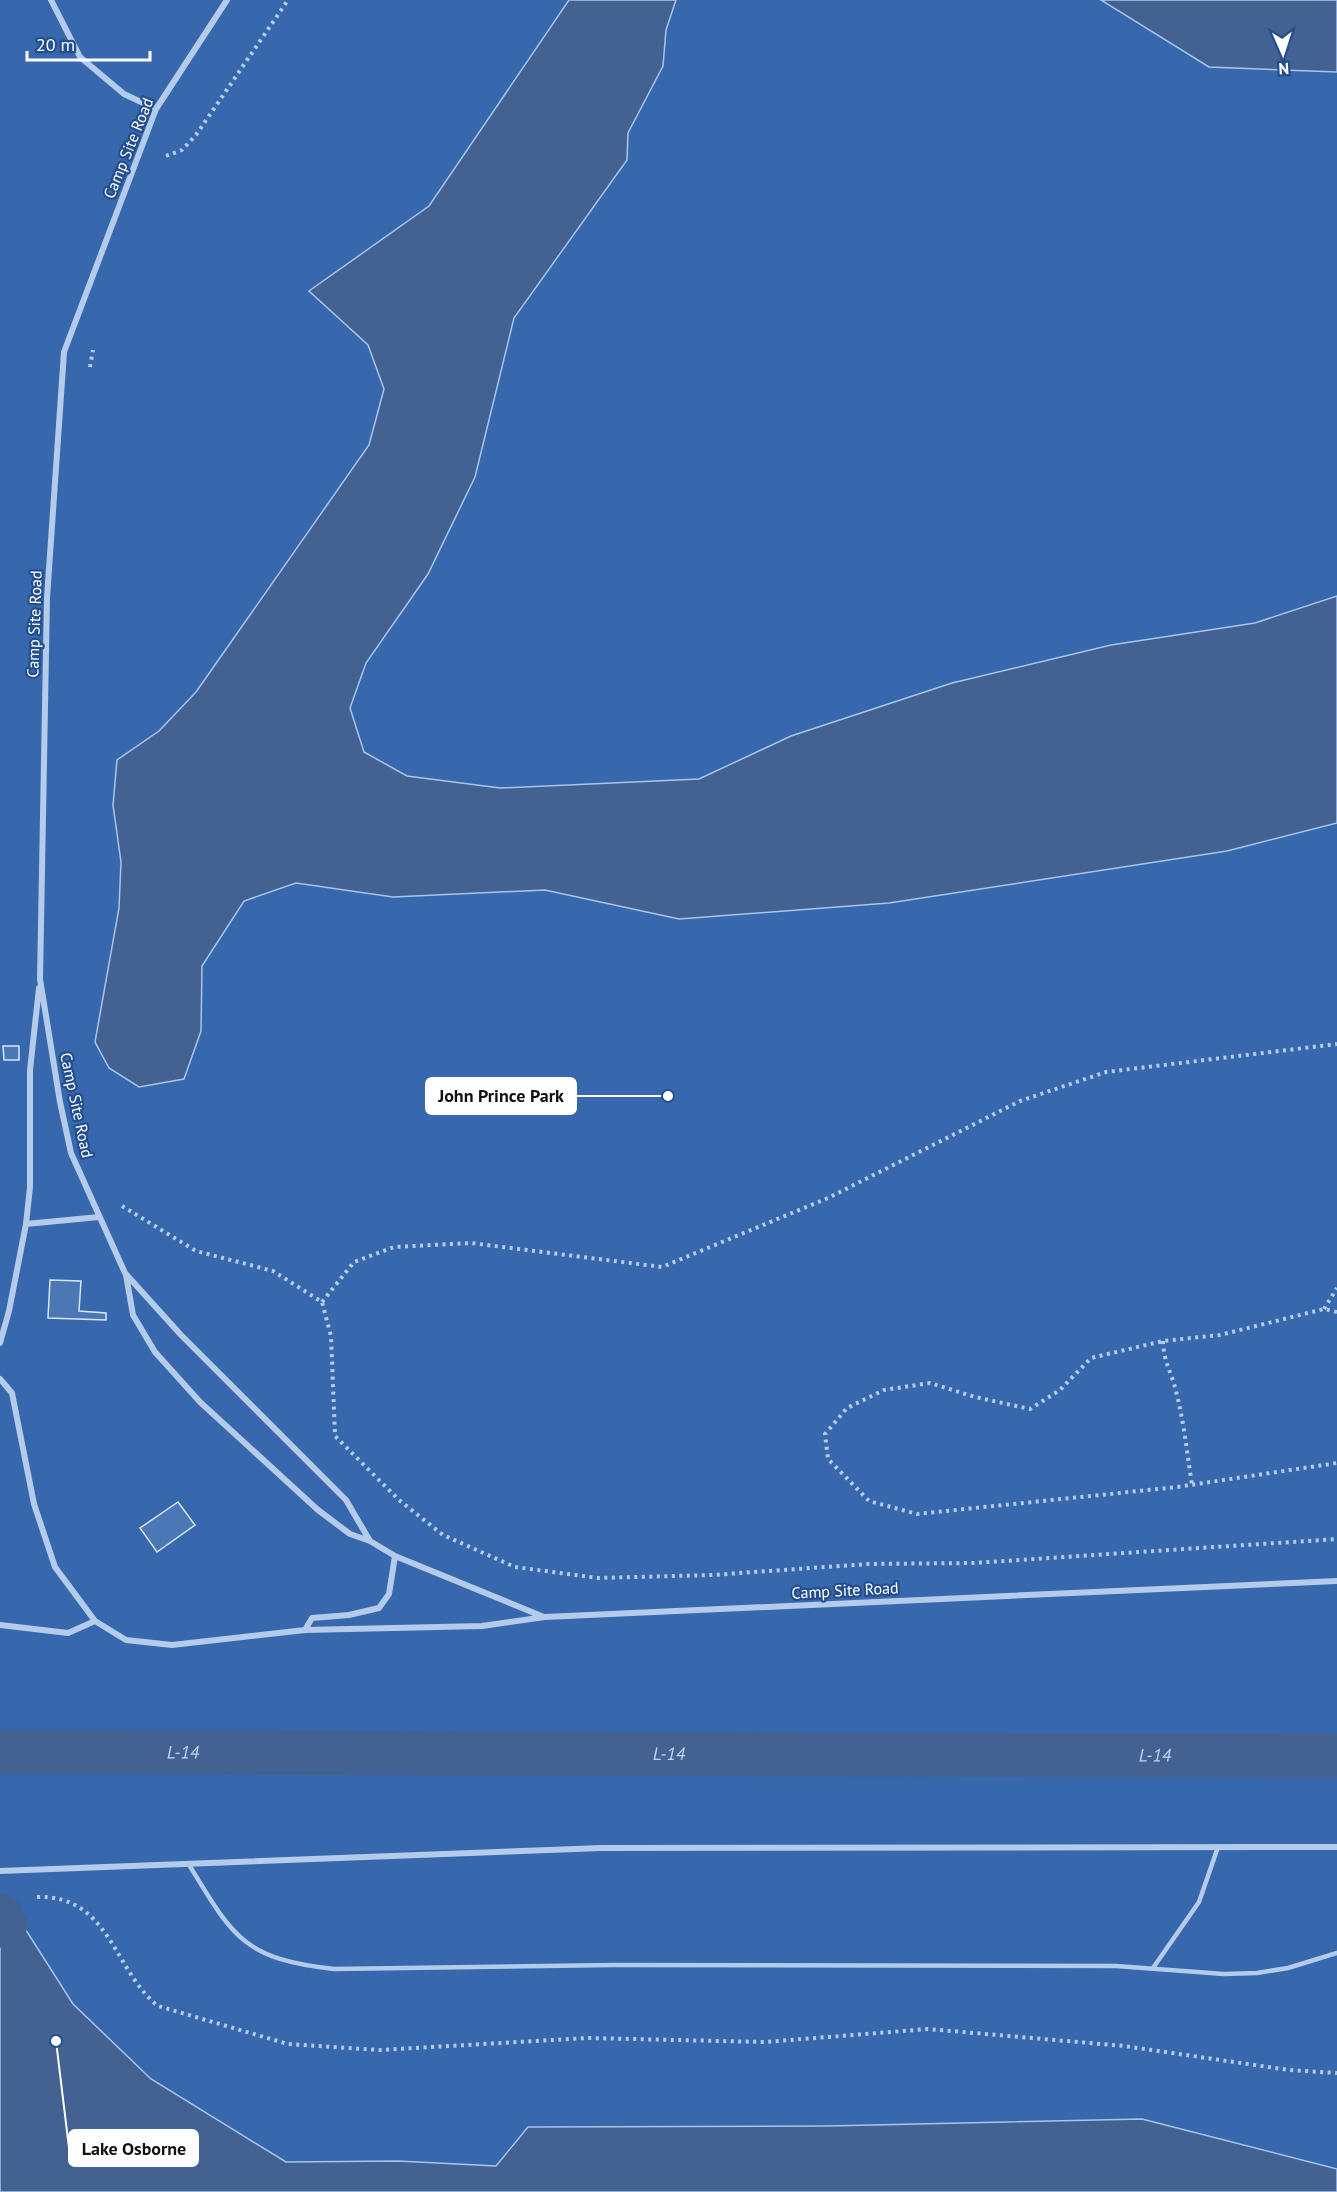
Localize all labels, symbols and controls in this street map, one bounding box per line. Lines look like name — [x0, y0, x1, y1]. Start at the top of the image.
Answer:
scale bar — [27, 24, 150, 62]
north arrow — [1253, 24, 1313, 84]
text: 20 m — [36, 33, 75, 56]
text: N — [1278, 59, 1290, 79]
street label: Camp Site Road — [99, 95, 157, 201]
street label: Camp Site Road — [22, 570, 46, 678]
street label: Camp Site Road — [56, 1051, 98, 1159]
callout: John Prince Park — [426, 1078, 576, 1114]
text: John Prince Park — [437, 1084, 564, 1107]
street label: Camp Site Road — [791, 1577, 899, 1603]
water label: L-14 — [167, 1740, 200, 1764]
water label: L-14 — [653, 1742, 686, 1765]
water label: L-14 — [1139, 1743, 1172, 1767]
callout: Lake Osborne — [69, 2130, 198, 2166]
text: Lake Osborne — [82, 2137, 186, 2160]

